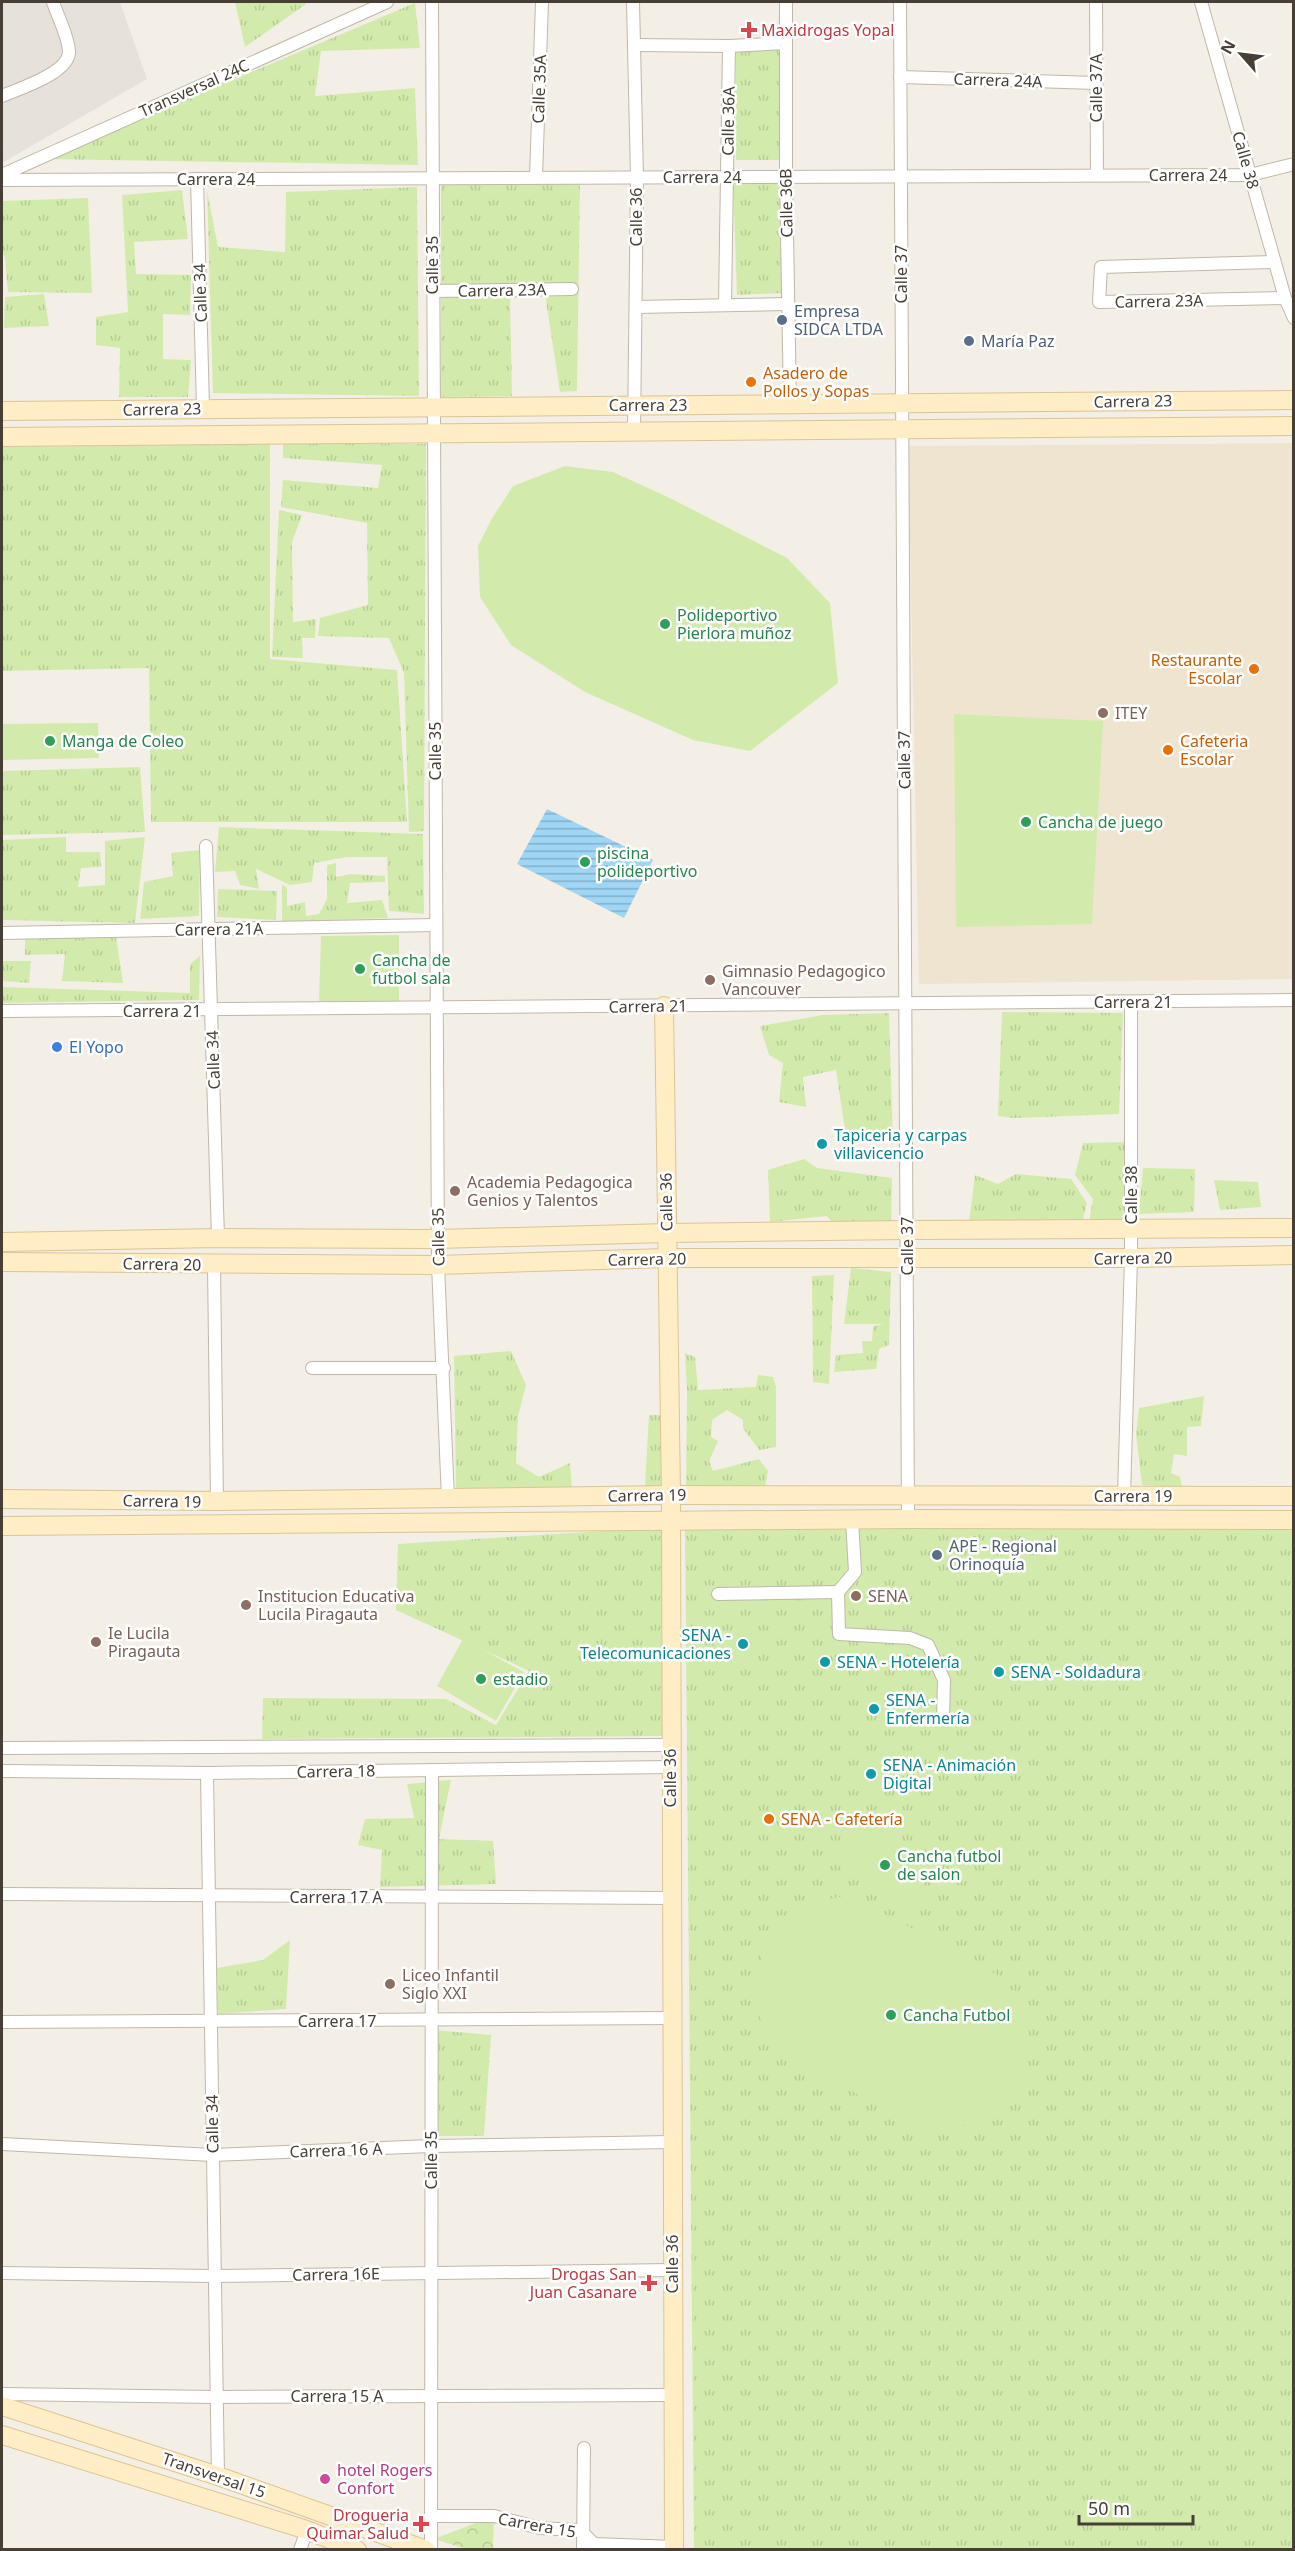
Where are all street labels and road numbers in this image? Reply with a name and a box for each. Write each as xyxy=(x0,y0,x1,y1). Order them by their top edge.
street label: Calle 35A xyxy=(527,53,551,124)
street label: Calle 37A xyxy=(1085,53,1107,123)
street label: Transversal 24C xyxy=(136,54,252,122)
street label: Carrera 24A xyxy=(953,67,1044,93)
street label: Calle 36A xyxy=(716,86,740,156)
street label: Calle 38 xyxy=(1227,129,1265,191)
street label: Carrera 24 xyxy=(1149,164,1227,186)
street label: Carrera 24 xyxy=(663,166,741,188)
street label: Carrera 24 xyxy=(177,168,255,190)
street label: Calle 36B xyxy=(774,168,798,238)
street label: Calle 36 xyxy=(625,188,647,246)
street label: Calle 35 xyxy=(421,236,443,294)
street label: Calle 37 xyxy=(890,245,912,303)
street label: Calle 34 xyxy=(188,263,212,323)
street label: Carrera 23A xyxy=(457,278,547,302)
street label: Carrera 23A xyxy=(1114,289,1204,313)
street label: Carrera 23 xyxy=(1093,389,1173,413)
street label: Carrera 23 xyxy=(609,394,687,416)
street label: Carrera 23 xyxy=(122,397,202,421)
street label: Calle 35 xyxy=(424,722,446,780)
street label: Calle 37 xyxy=(892,730,916,790)
street label: Carrera 21A xyxy=(174,917,264,941)
street label: Carrera 21 xyxy=(1094,991,1172,1013)
street label: Carrera 21 xyxy=(608,994,688,1018)
street label: Carrera 21 xyxy=(123,1000,201,1022)
street label: Calle 34 xyxy=(201,1030,225,1090)
street label: Calle 38 xyxy=(1120,1166,1142,1224)
street label: Calle 36 xyxy=(654,1172,678,1232)
street label: Calle 35 xyxy=(426,1207,450,1267)
street label: Calle 37 xyxy=(896,1217,918,1275)
street label: Carrera 20 xyxy=(1093,1246,1173,1270)
street label: Carrera 20 xyxy=(607,1247,687,1271)
street label: Carrera 20 xyxy=(122,1252,202,1276)
street label: Carrera 19 xyxy=(607,1483,687,1507)
street label: Carrera 19 xyxy=(1094,1485,1172,1507)
street label: Carrera 19 xyxy=(122,1489,202,1513)
street label: Calle 36 xyxy=(659,1749,681,1807)
street label: Carrera 18 xyxy=(296,1759,376,1783)
street label: Carrera 17 A xyxy=(289,1886,383,1908)
street label: Carrera 17 xyxy=(298,2010,376,2032)
street label: Calle 34 xyxy=(200,2094,224,2154)
street label: Calle 35 xyxy=(420,2131,442,2189)
street label: Carrera 16 A xyxy=(289,2137,384,2163)
street label: Calle 36 xyxy=(661,2235,683,2293)
street label: Carrera 16E xyxy=(292,2262,380,2286)
street label: Carrera 15 A xyxy=(290,2385,384,2407)
street label: Transversal 15 xyxy=(159,2447,269,2503)
street label: Carrera 15 xyxy=(496,2507,578,2543)

